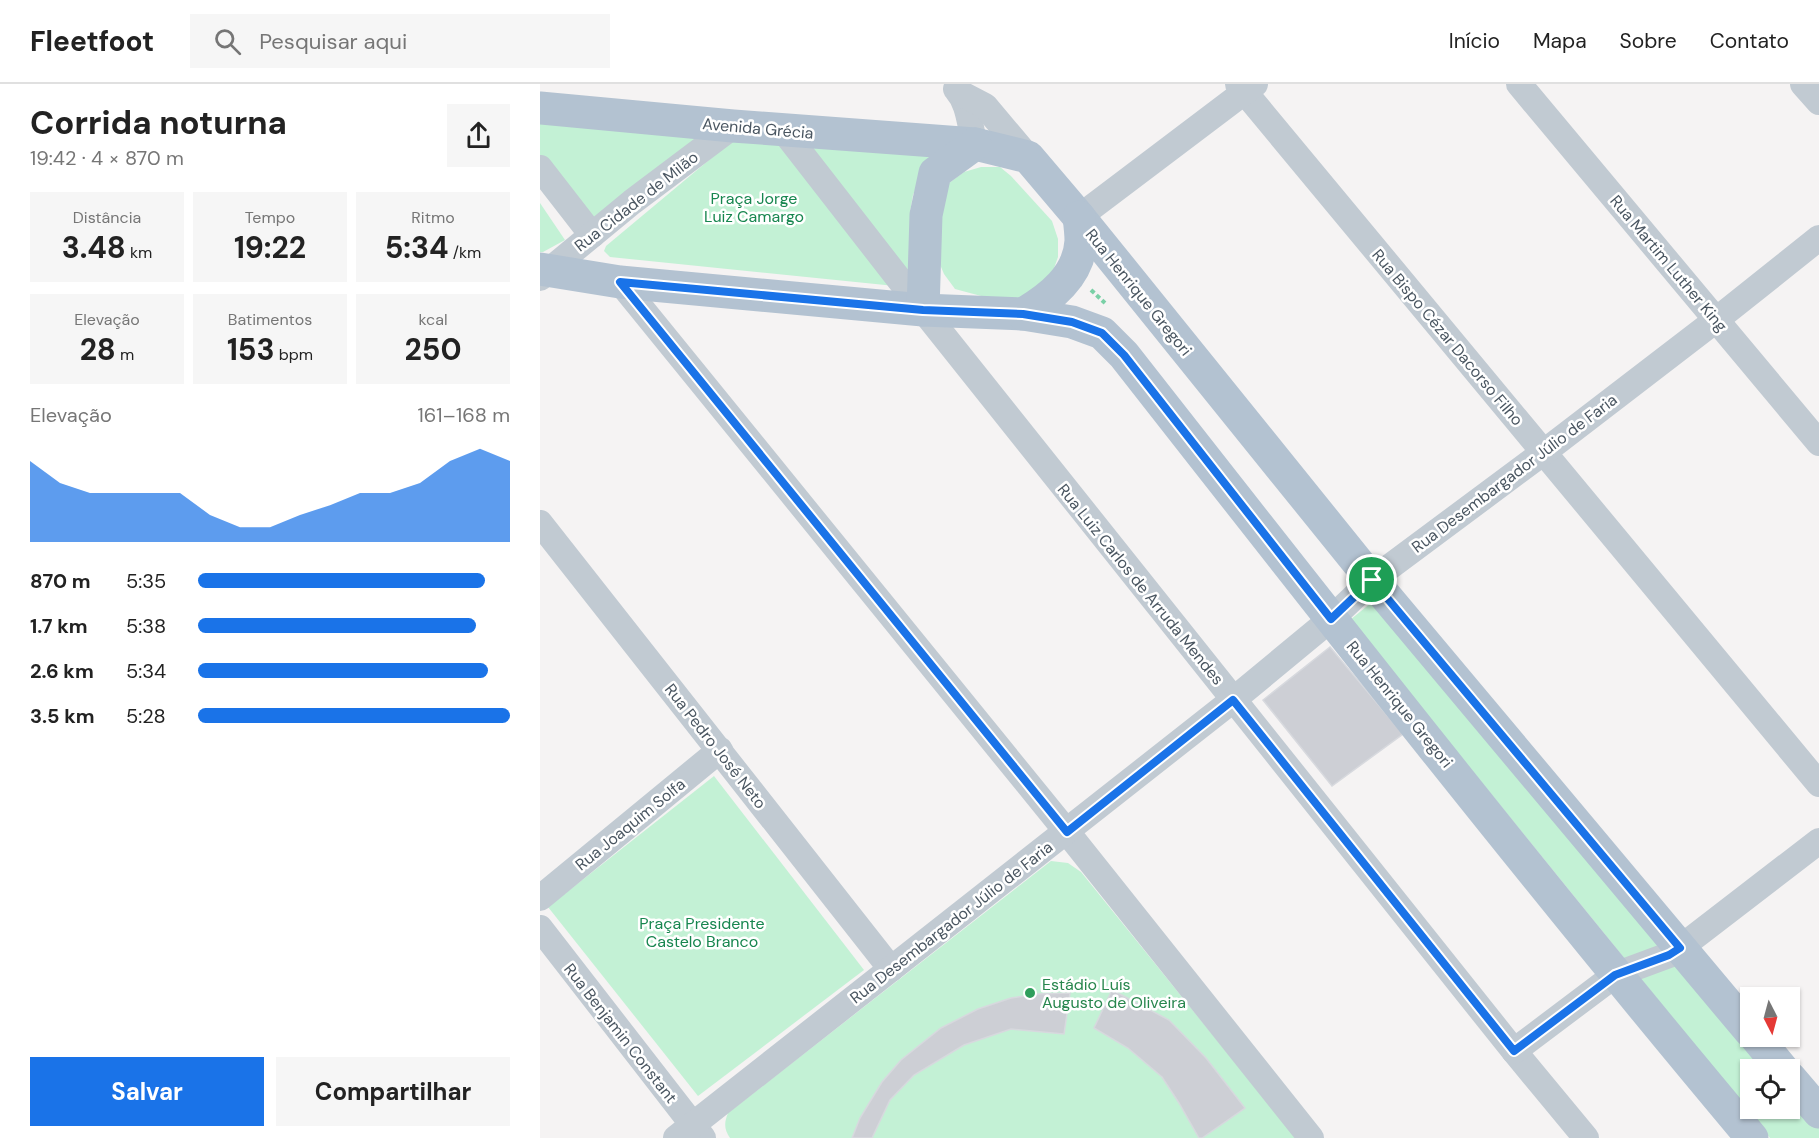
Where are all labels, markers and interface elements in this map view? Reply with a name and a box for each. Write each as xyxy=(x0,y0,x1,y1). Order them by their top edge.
search box xyxy=(190,14,610,68)
text: Fleetfoot xyxy=(30,23,154,60)
icon: search xyxy=(211,25,244,58)
text: Pesquisar aqui xyxy=(259,27,407,56)
text: Início xyxy=(1449,27,1500,55)
text: Mapa xyxy=(1533,27,1587,55)
text: Sobre xyxy=(1620,27,1677,55)
text: Contato xyxy=(1710,27,1789,55)
text: Corrida noturna xyxy=(30,101,287,144)
button: share xyxy=(447,104,510,167)
street label: Avenida Grécia xyxy=(702,113,814,144)
text: 19:42 · 4 × 870 m xyxy=(30,145,184,171)
street label: Rua Cidade de Milão xyxy=(570,146,702,256)
park label: Praça Jorge Luiz Camargo xyxy=(704,188,804,227)
street label: Rua Martim Luther King xyxy=(1605,191,1732,336)
text: Distância xyxy=(73,207,141,228)
text: Tempo xyxy=(245,207,295,228)
text: Ritmo xyxy=(411,207,455,228)
street label: Rua Henrique Gregori xyxy=(1081,224,1196,360)
text: 3.48 xyxy=(62,228,126,267)
text: 19:22 xyxy=(234,228,306,267)
text: 5:34 xyxy=(385,228,449,267)
text: km xyxy=(126,242,152,263)
text: /km xyxy=(449,242,481,263)
street label: Rua Bispo Cézar Dacorso Filho xyxy=(1367,245,1528,430)
text: Elevação xyxy=(74,309,140,330)
text: Batimentos xyxy=(228,309,312,330)
text: kcal xyxy=(419,309,447,330)
text: 28 xyxy=(80,330,116,369)
text: 153 xyxy=(227,330,275,369)
text: 250 xyxy=(404,330,462,369)
text: m xyxy=(116,344,134,365)
text: bpm xyxy=(275,344,313,365)
street label: Rua Desembargador Júlio de Faria xyxy=(1407,389,1621,558)
text: Elevação xyxy=(30,402,112,428)
text: 161–168 m xyxy=(417,402,510,428)
street label: Rua Luiz Carlos de Arruda Mendes xyxy=(1053,479,1228,689)
pin xyxy=(1346,554,1397,605)
icon: arrive xyxy=(1355,563,1388,596)
text: 870 m xyxy=(30,568,91,594)
text: 5:35 xyxy=(126,568,166,594)
text: 1.7 km xyxy=(30,613,88,639)
text: 5:38 xyxy=(126,613,166,639)
street label: Rua Henrique Gregori xyxy=(1342,636,1457,772)
text: 2.6 km xyxy=(30,658,94,684)
text: 5:34 xyxy=(126,658,166,684)
street label: Rua Pedro José Neto xyxy=(660,679,771,813)
text: 3.5 km xyxy=(30,703,95,729)
text: 5:28 xyxy=(126,703,166,729)
street label: Rua Joaquim Solfa xyxy=(571,774,690,875)
street label: Rua Desembargador Júlio de Faria xyxy=(846,837,1057,1008)
park label: Praça Presidente Castelo Branco xyxy=(639,913,765,952)
street label: Rua Benjamin Constant xyxy=(559,959,682,1108)
place label: Estádio Luís Augusto de Oliveira xyxy=(1042,974,1186,1013)
marker: Estádio Luís Augusto de Oliveira xyxy=(1023,986,1037,1000)
north arrow xyxy=(1740,987,1800,1047)
map controls xyxy=(1740,987,1800,1119)
button: Salvar xyxy=(30,1057,264,1126)
button: Compartilhar xyxy=(276,1057,510,1126)
button: locate xyxy=(1740,1059,1800,1119)

